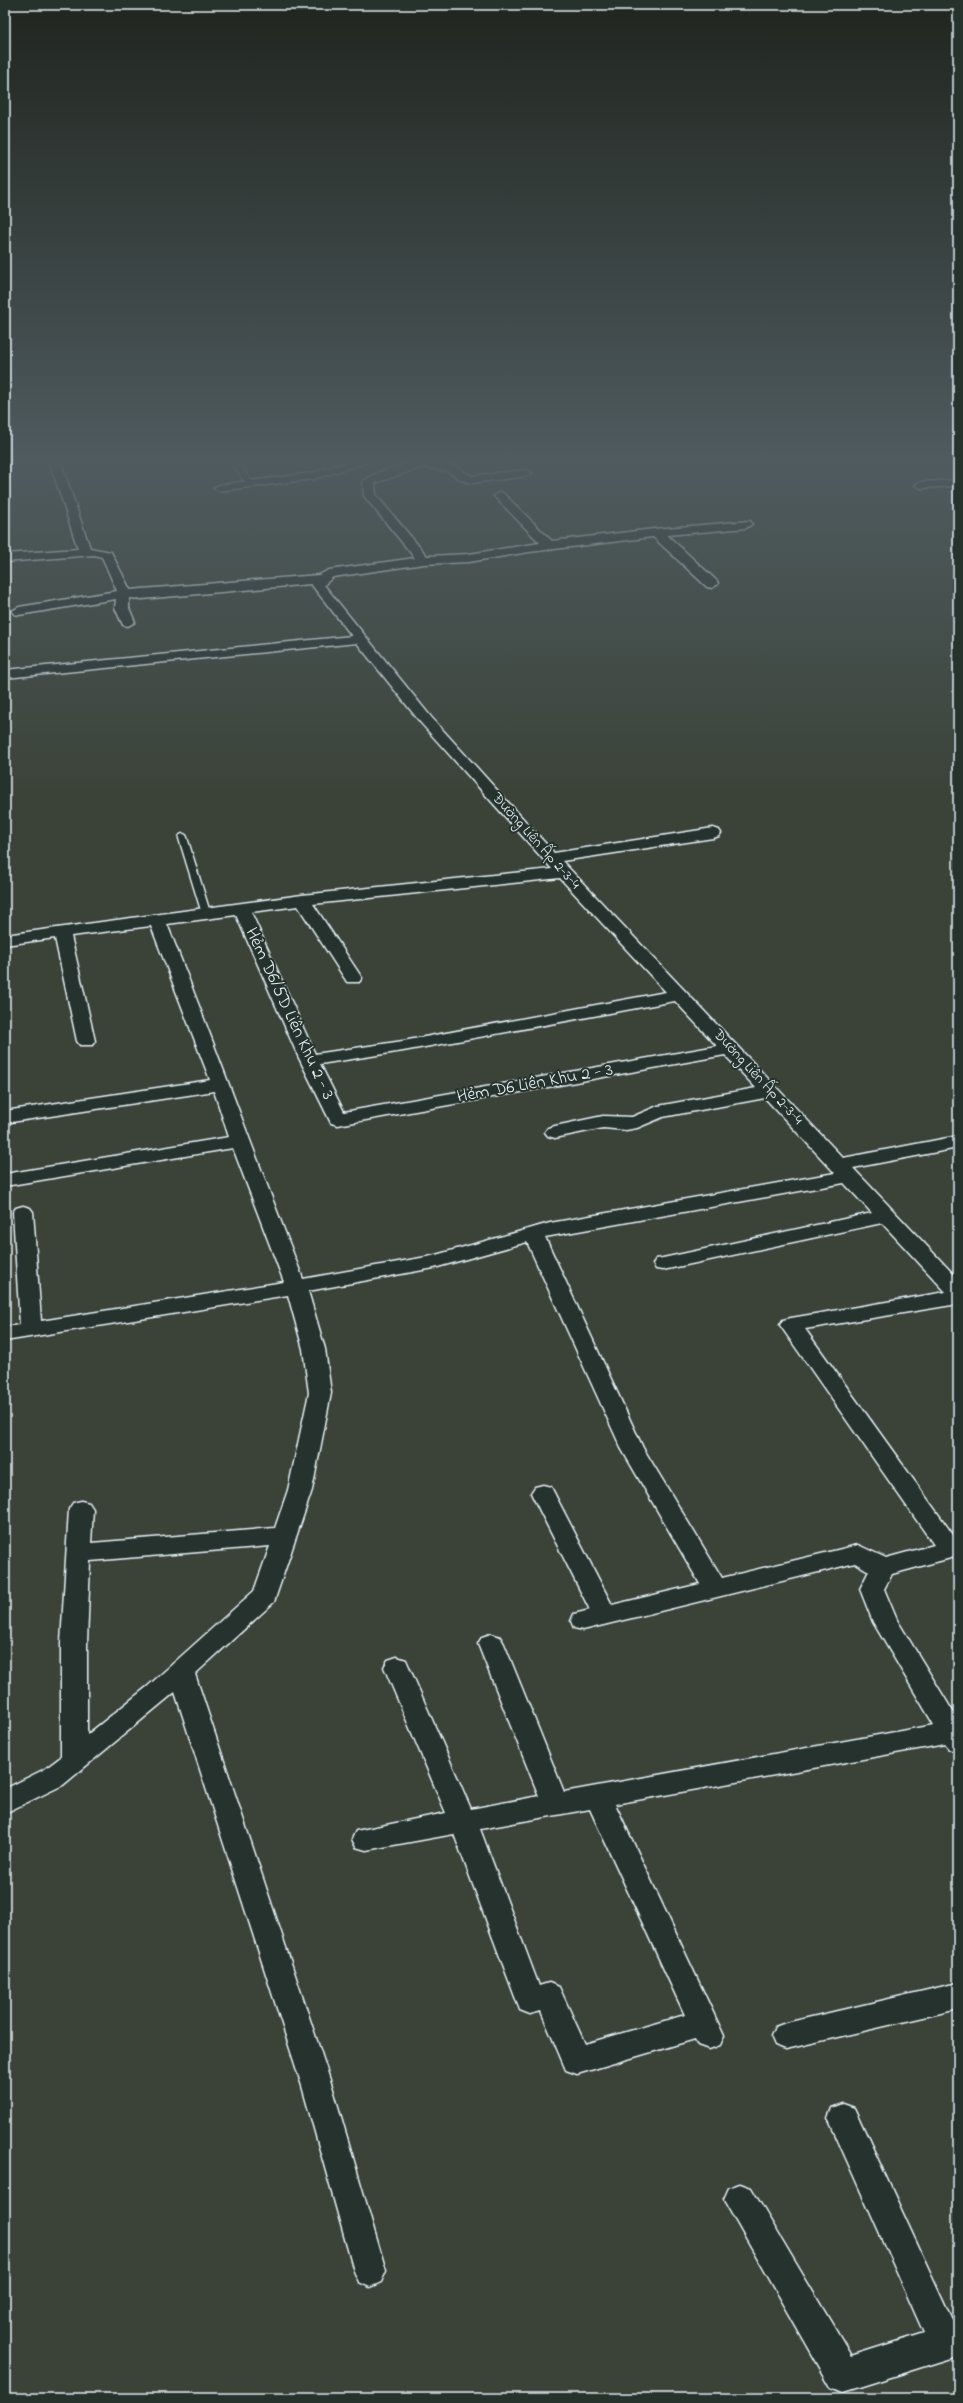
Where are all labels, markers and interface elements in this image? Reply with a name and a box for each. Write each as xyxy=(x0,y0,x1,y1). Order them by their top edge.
street label: Đường Liên Ấp 2-3-4 xyxy=(485,786,586,895)
street label: Hẻm D6/5D Liên Khu 2 - 3 xyxy=(238,924,340,1104)
street label: Đường Liên Ấp 2-3-4 xyxy=(706,1023,809,1130)
street label: Hẻm D6 Liên Khu 2 - 3 xyxy=(455,1057,615,1111)

